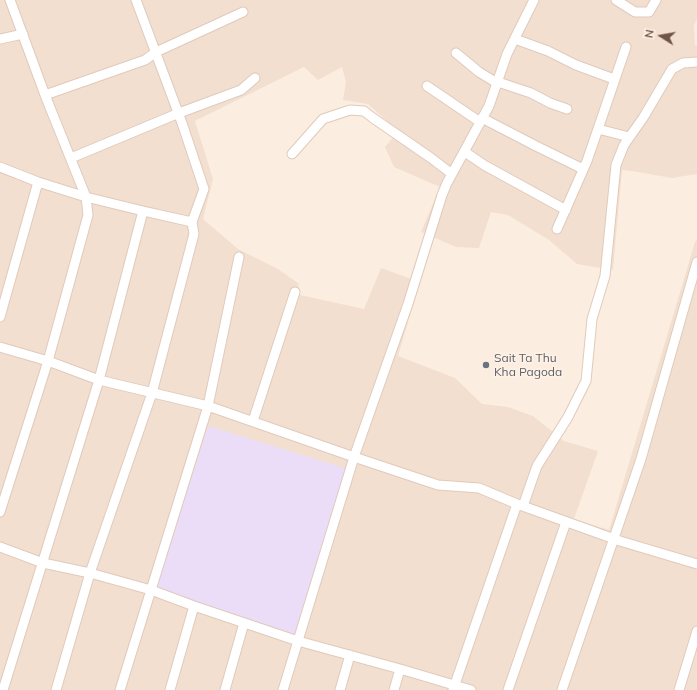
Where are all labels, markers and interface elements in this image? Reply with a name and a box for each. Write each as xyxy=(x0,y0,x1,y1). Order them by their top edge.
north arrow xyxy=(641,16,681,56)
text: N xyxy=(642,28,657,39)
place label: Sait Ta Thu Kha Pagoda xyxy=(494,351,562,379)
marker: Sait Ta Thu Kha Pagoda xyxy=(481,360,491,370)

